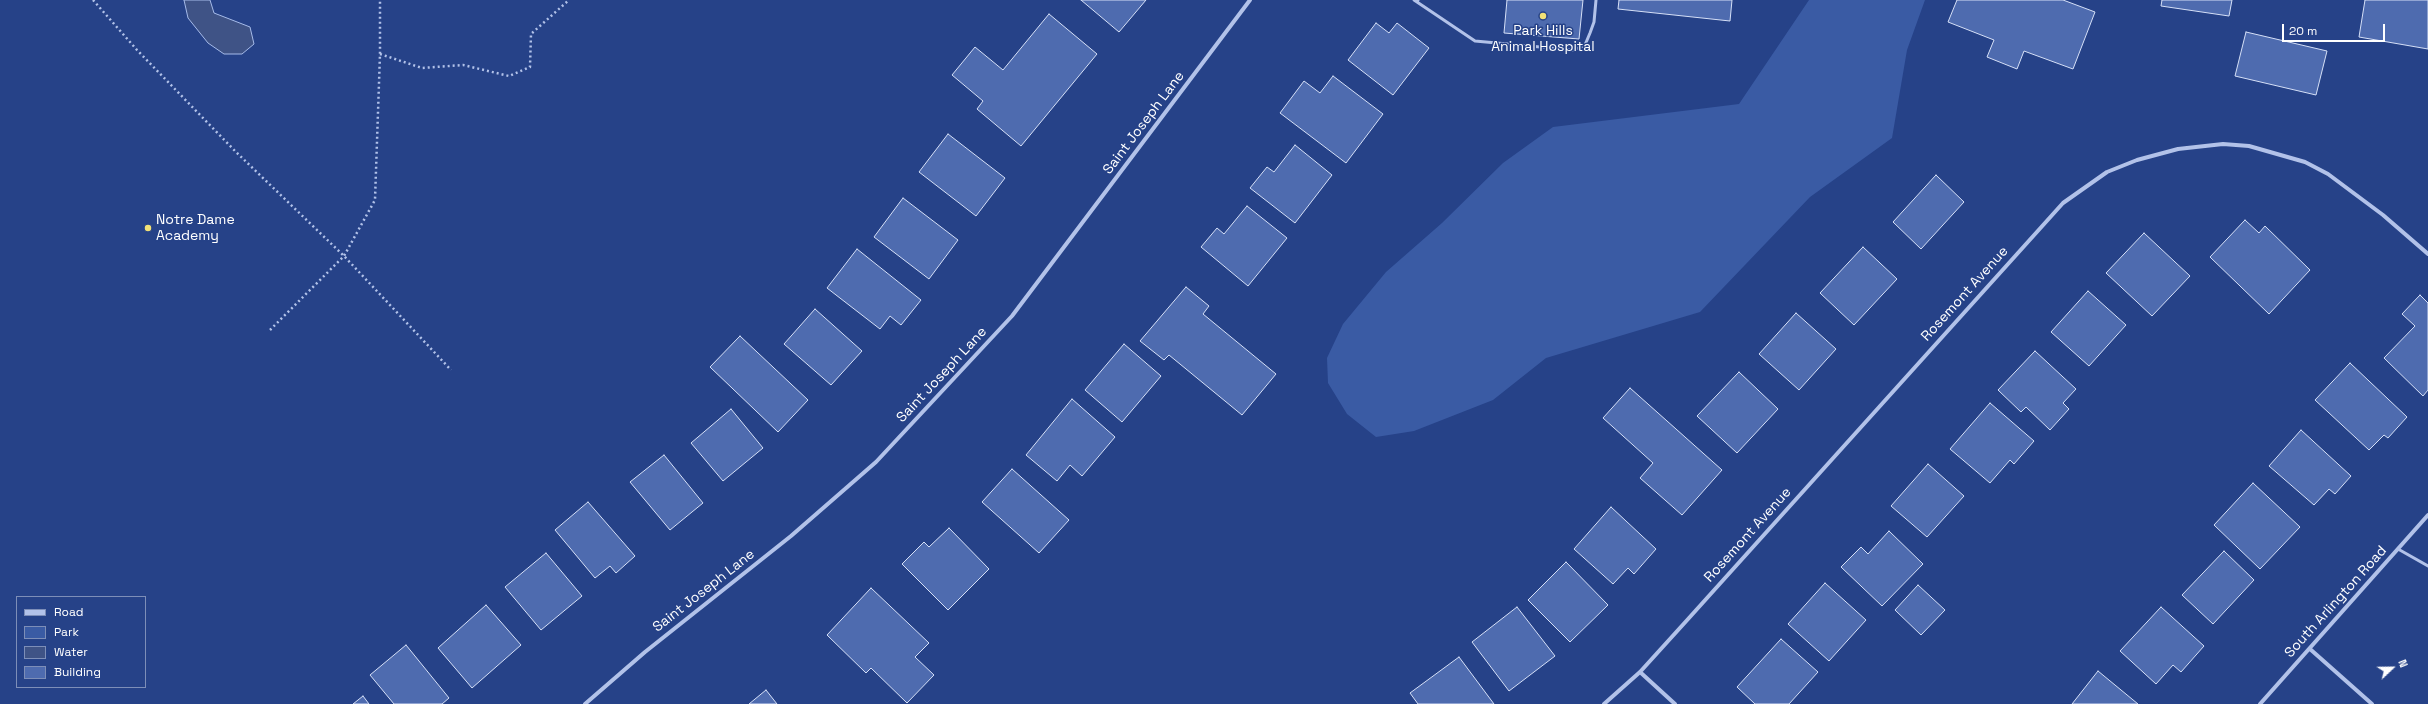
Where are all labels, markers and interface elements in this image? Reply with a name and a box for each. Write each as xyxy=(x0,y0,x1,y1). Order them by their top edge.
marker: Park Hills Animal Hospital xyxy=(1538,11,1548,21)
scale bar xyxy=(2284,16,2387,42)
place label: Park Hills Animal Hospital xyxy=(1491,23,1595,56)
text: 20 m xyxy=(2289,23,2317,39)
street label: Saint Joseph Lane xyxy=(1100,68,1188,178)
place label: Notre Dame Academy xyxy=(156,212,235,244)
marker: Notre Dame Academy xyxy=(143,223,153,233)
street label: Rosemont Avenue xyxy=(1918,243,2012,345)
street label: Saint Joseph Lane xyxy=(893,324,991,426)
street label: Rosemont Avenue xyxy=(1701,484,1795,586)
street label: South Arlington Road xyxy=(2281,543,2391,661)
street label: Saint Joseph Lane xyxy=(650,546,758,636)
legend xyxy=(16,596,146,688)
text: Road xyxy=(54,604,83,620)
text: Park xyxy=(54,624,79,640)
text: Water xyxy=(54,644,88,660)
north arrow xyxy=(2372,648,2412,688)
text: N xyxy=(2395,657,2411,670)
text: Building xyxy=(54,664,101,680)

